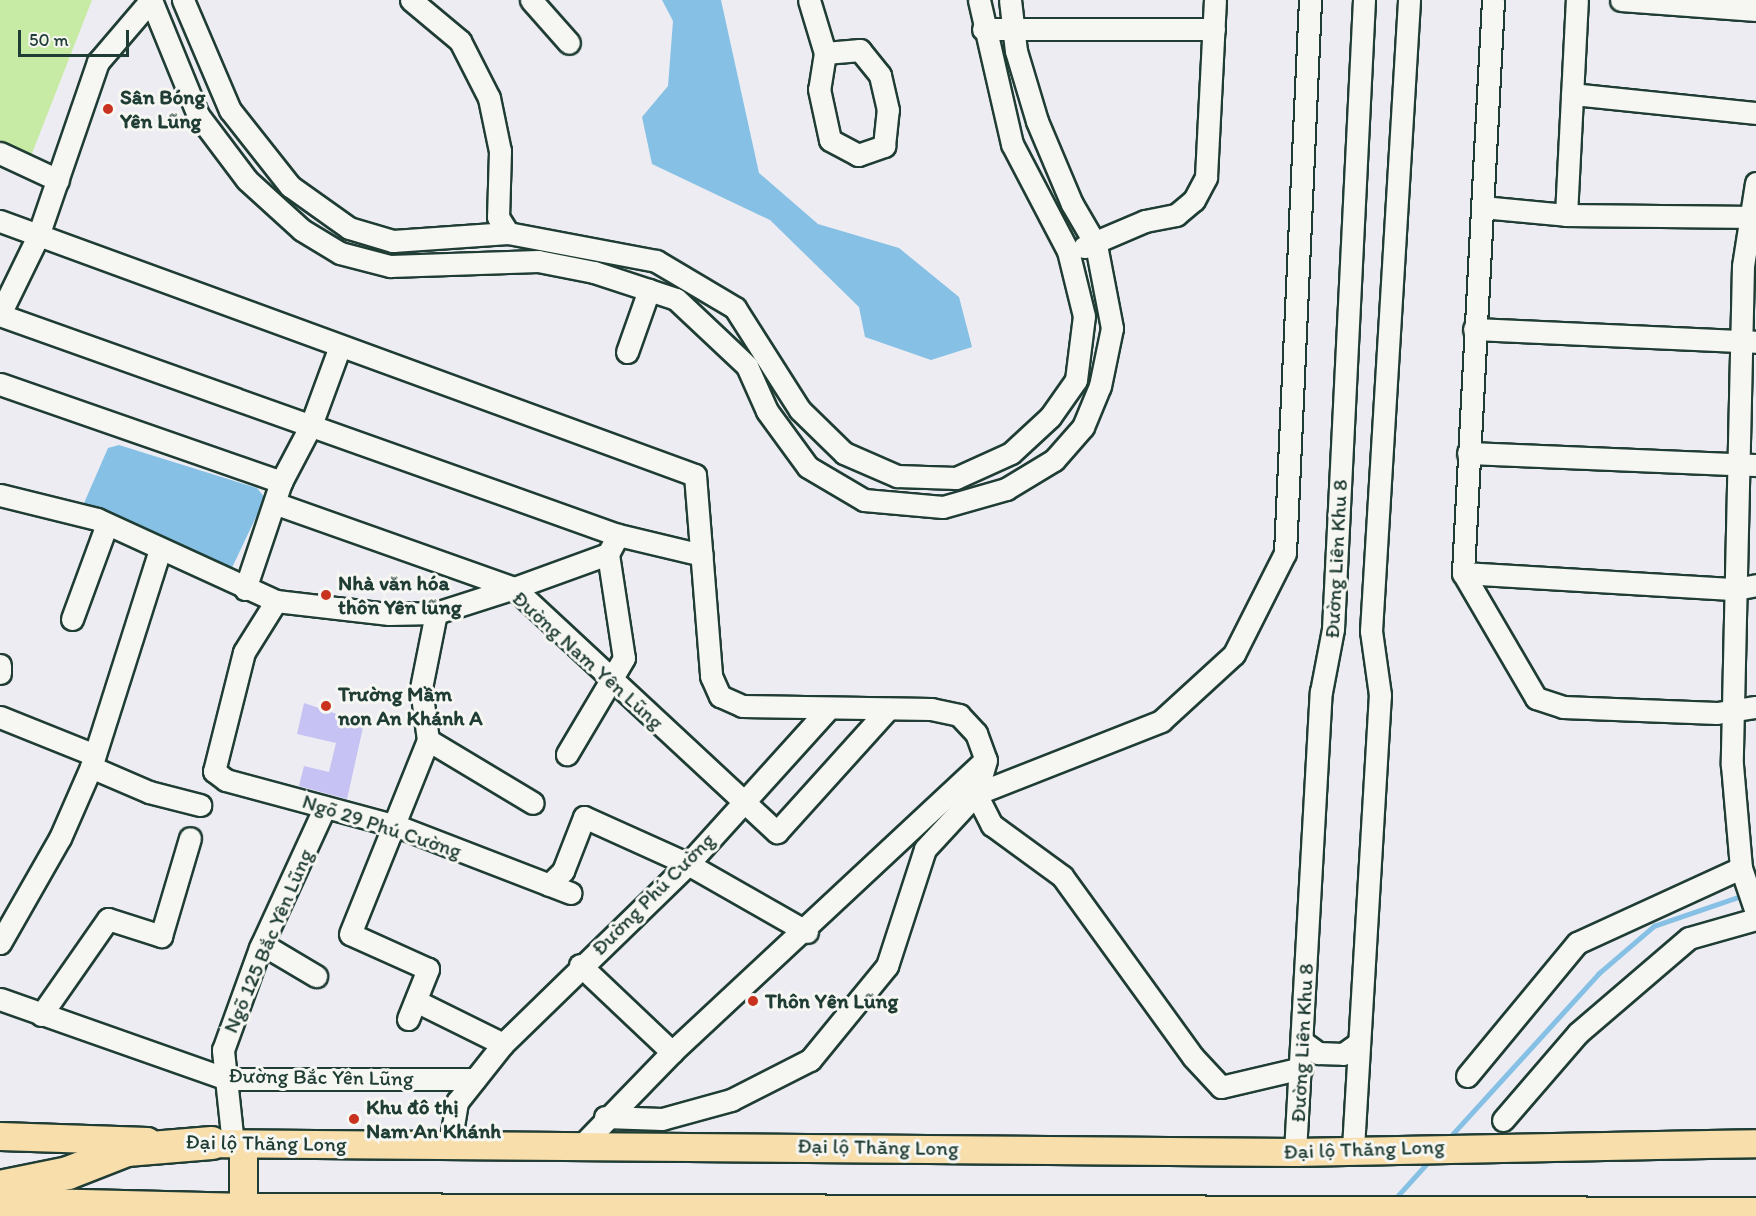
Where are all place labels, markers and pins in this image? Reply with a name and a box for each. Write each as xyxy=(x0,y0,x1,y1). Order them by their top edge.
place label: Sân Bóng Yên Lũng xyxy=(120,84,206,134)
marker: Sân Bóng Yên Lũng xyxy=(101,102,115,116)
place label: Nhà văn hóa thôn Yên lũng xyxy=(338,570,461,620)
marker: Nhà văn hóa thôn Yên lũng xyxy=(319,588,333,602)
place label: Trường Mầm non An Khánh A xyxy=(338,681,483,731)
marker: Trường Mầm non An Khánh A xyxy=(319,699,333,713)
place label: Thôn Yên Lũng xyxy=(765,988,896,1014)
marker: Thôn Yên Lũng xyxy=(746,994,760,1008)
place label: Khu đô thị Nam An Khánh xyxy=(366,1094,502,1144)
marker: Khu đô thị Nam An Khánh xyxy=(347,1112,361,1126)

